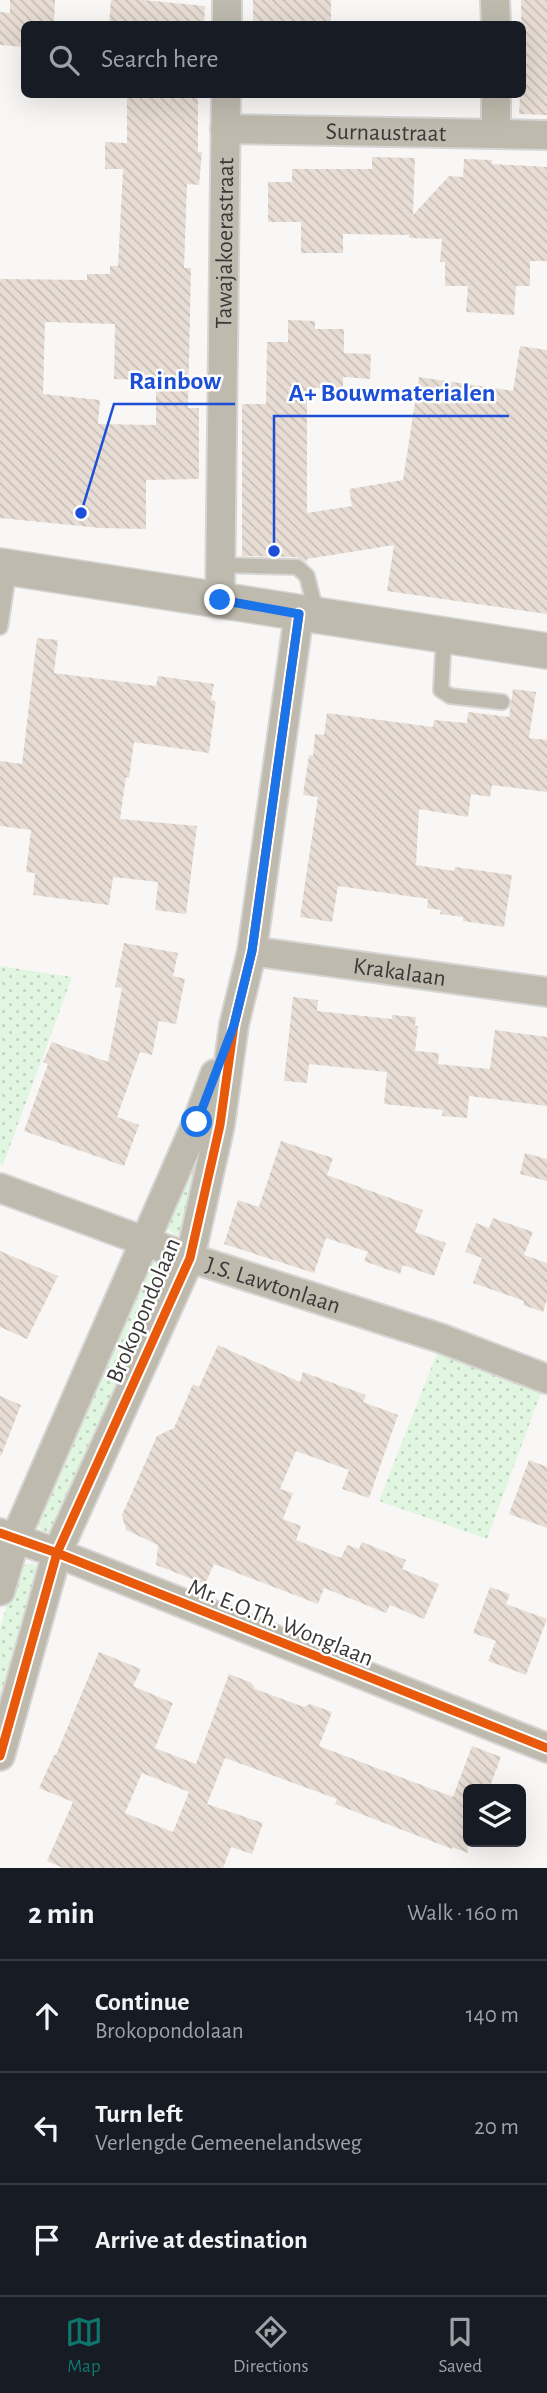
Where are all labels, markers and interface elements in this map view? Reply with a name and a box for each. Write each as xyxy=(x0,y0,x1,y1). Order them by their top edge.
search box xyxy=(21,21,526,98)
icon: search xyxy=(45,41,83,79)
text: Search here xyxy=(101,46,219,72)
street label: Surnaustraat xyxy=(325,120,447,146)
street label: Tawajakoerastraat xyxy=(212,157,238,329)
callout: Rainbow xyxy=(114,357,235,404)
text: Rainbow xyxy=(129,368,222,394)
callout: A+ Bouwmaterialen xyxy=(274,369,509,416)
text: A+ Bouwmaterialen xyxy=(289,380,495,406)
route end xyxy=(204,584,235,615)
street label: Krakalaan xyxy=(352,954,447,991)
route start xyxy=(181,1106,212,1137)
street label: Brokopondolaan xyxy=(103,1234,185,1386)
street label: J.S. Lawtonlaan xyxy=(203,1253,343,1318)
street label: Mr. E.O.Th. Wonglaan xyxy=(185,1575,377,1671)
map controls xyxy=(463,1784,526,1847)
button: layers xyxy=(463,1784,526,1847)
text: 2 min xyxy=(28,1899,95,1929)
text: Walk · 160 m xyxy=(407,1902,519,1925)
text: Continue xyxy=(95,1989,190,2015)
icon: ahead xyxy=(28,1997,66,2035)
text: 140 m xyxy=(466,2004,519,2027)
text: Brokopondolaan xyxy=(95,2020,244,2043)
text: Turn left xyxy=(95,2101,183,2127)
icon: left xyxy=(28,2109,66,2147)
text: 20 m xyxy=(474,2116,519,2139)
text: Verlengde Gemeenelandsweg xyxy=(95,2132,362,2155)
icon: arrive xyxy=(28,2221,66,2259)
text: Arrive at destination xyxy=(95,2227,308,2253)
tab: Map xyxy=(65,2313,103,2378)
tab: Directions xyxy=(233,2313,309,2378)
tab: Saved xyxy=(439,2313,482,2378)

